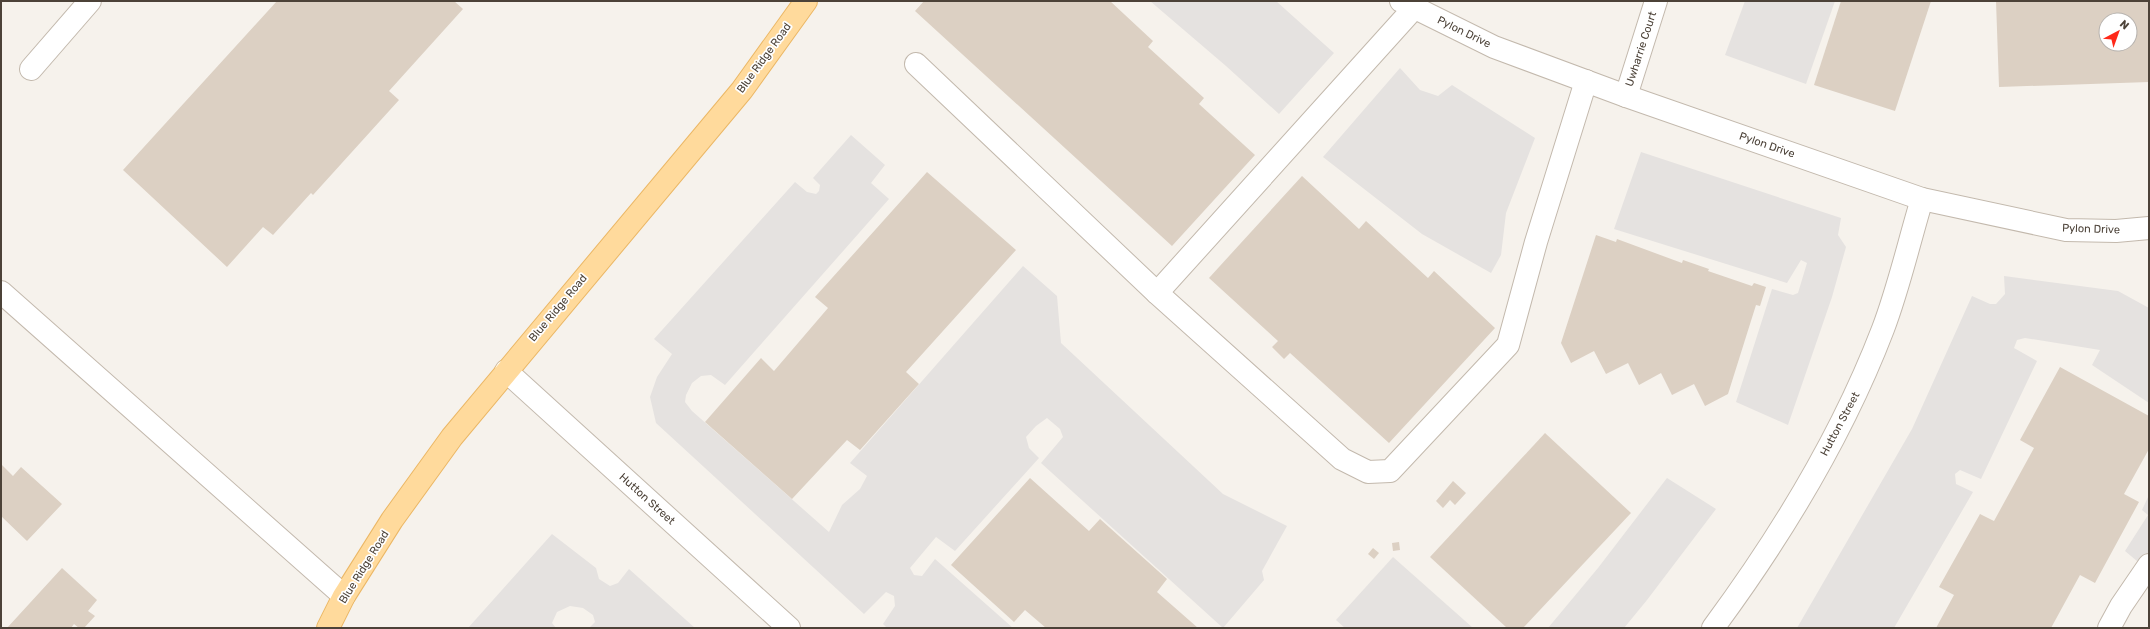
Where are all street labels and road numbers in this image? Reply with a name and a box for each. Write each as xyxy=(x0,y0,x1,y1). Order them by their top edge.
street label: Uwharrie Court xyxy=(1623,9,1659,88)
street label: Pylon Drive xyxy=(1435,13,1493,51)
street label: Blue Ridge Road xyxy=(734,20,794,96)
street label: Pylon Drive xyxy=(1737,129,1797,161)
street label: Pylon Drive xyxy=(2062,221,2120,237)
street label: Blue Ridge Road xyxy=(526,272,590,344)
street label: Hutton Street xyxy=(1818,389,1863,458)
street label: Hutton Street xyxy=(616,471,678,528)
street label: Blue Ridge Road xyxy=(336,528,392,606)

